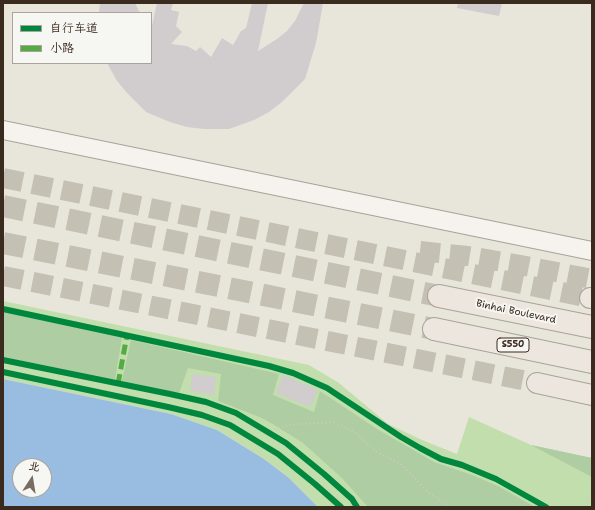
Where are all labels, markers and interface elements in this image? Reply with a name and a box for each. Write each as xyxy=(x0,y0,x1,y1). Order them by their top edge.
legend xyxy=(12,12,152,64)
text: 自行车道 xyxy=(50,20,98,36)
text: 小路 xyxy=(50,40,74,56)
street label: Binhai Boulevard xyxy=(475,298,557,326)
road number: S550 xyxy=(497,338,529,352)
north arrow xyxy=(12,458,52,498)
text: 北 xyxy=(27,458,41,475)

